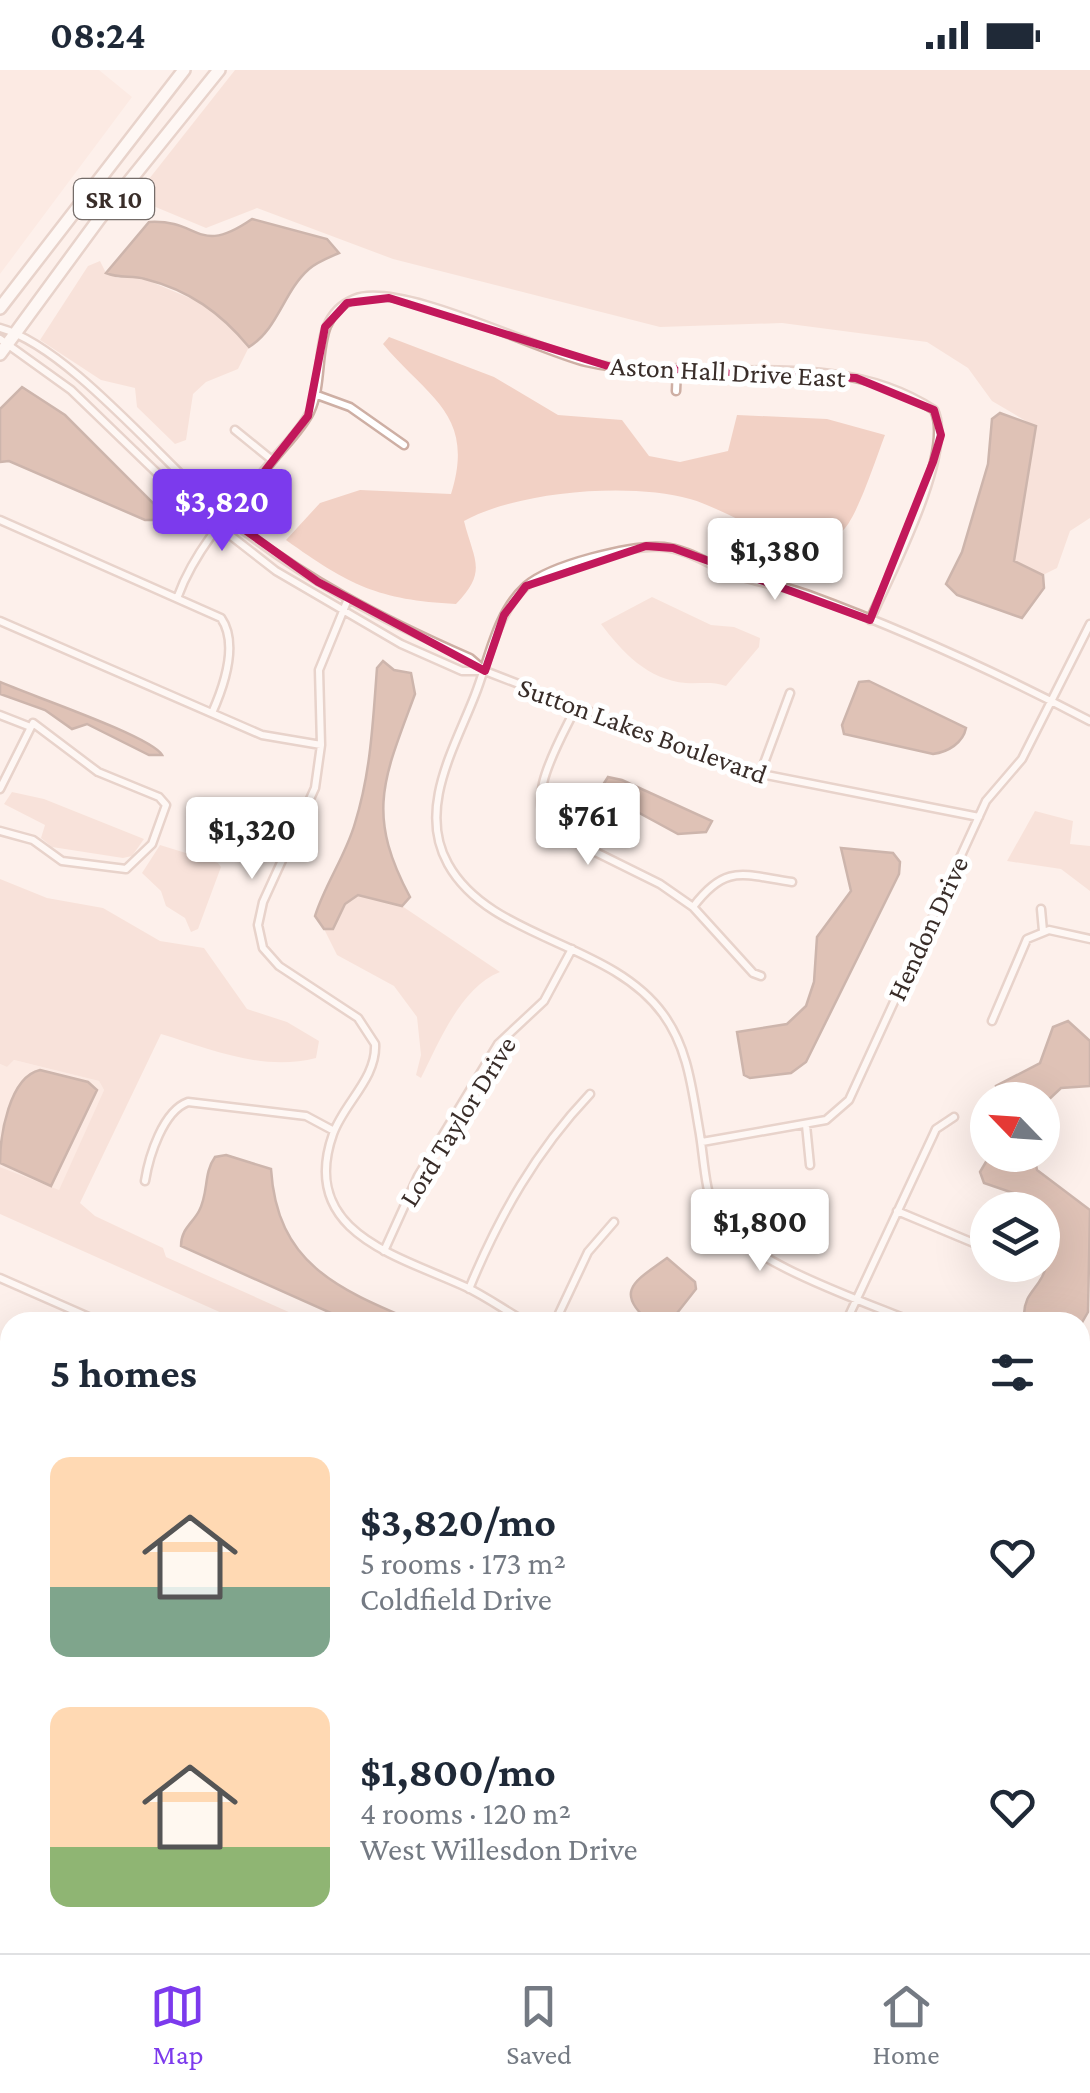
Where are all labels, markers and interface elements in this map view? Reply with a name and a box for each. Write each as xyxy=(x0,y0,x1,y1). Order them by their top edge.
text: 08:24 xyxy=(50,14,146,56)
road number: SR 10 xyxy=(74,179,154,219)
street label: Aston Hall Drive East xyxy=(609,350,847,393)
pin: $3,820 xyxy=(141,469,303,554)
text: $3,820 xyxy=(175,483,269,519)
pin: $1,380 xyxy=(694,518,856,603)
text: $1,380 xyxy=(730,532,820,568)
street label: Sutton Lakes Boulevard xyxy=(514,671,772,790)
pin: $761 xyxy=(529,783,647,868)
pin: $1,320 xyxy=(171,797,333,882)
text: $761 xyxy=(558,797,618,833)
text: $1,320 xyxy=(208,811,296,847)
street label: Hendon Drive xyxy=(881,851,974,1005)
street label: Lord Taylor Drive xyxy=(393,1031,522,1212)
north arrow xyxy=(970,1082,1060,1172)
map controls xyxy=(970,1082,1060,1282)
pin: $1,800 xyxy=(679,1189,841,1274)
button: layers xyxy=(970,1192,1060,1282)
text: $1,800 xyxy=(713,1203,807,1239)
icon: filters xyxy=(985,1345,1040,1400)
text: 5 homes xyxy=(50,1349,197,1396)
icon: home xyxy=(130,1497,250,1617)
text: $3,820/mo xyxy=(360,1498,556,1545)
icon: heart xyxy=(985,1530,1040,1585)
text: 5 rooms · 173 m² xyxy=(360,1545,566,1581)
text: Coldfield Drive xyxy=(360,1581,552,1617)
icon: home xyxy=(130,1747,250,1867)
text: $1,800/mo xyxy=(360,1748,556,1795)
icon: heart xyxy=(985,1780,1040,1835)
text: 4 rooms · 120 m² xyxy=(360,1795,571,1831)
text: West Willesdon Drive xyxy=(360,1831,637,1867)
tab: Map xyxy=(150,1979,205,2070)
tab: Saved xyxy=(506,1979,572,2070)
tab: Home xyxy=(873,1979,940,2070)

